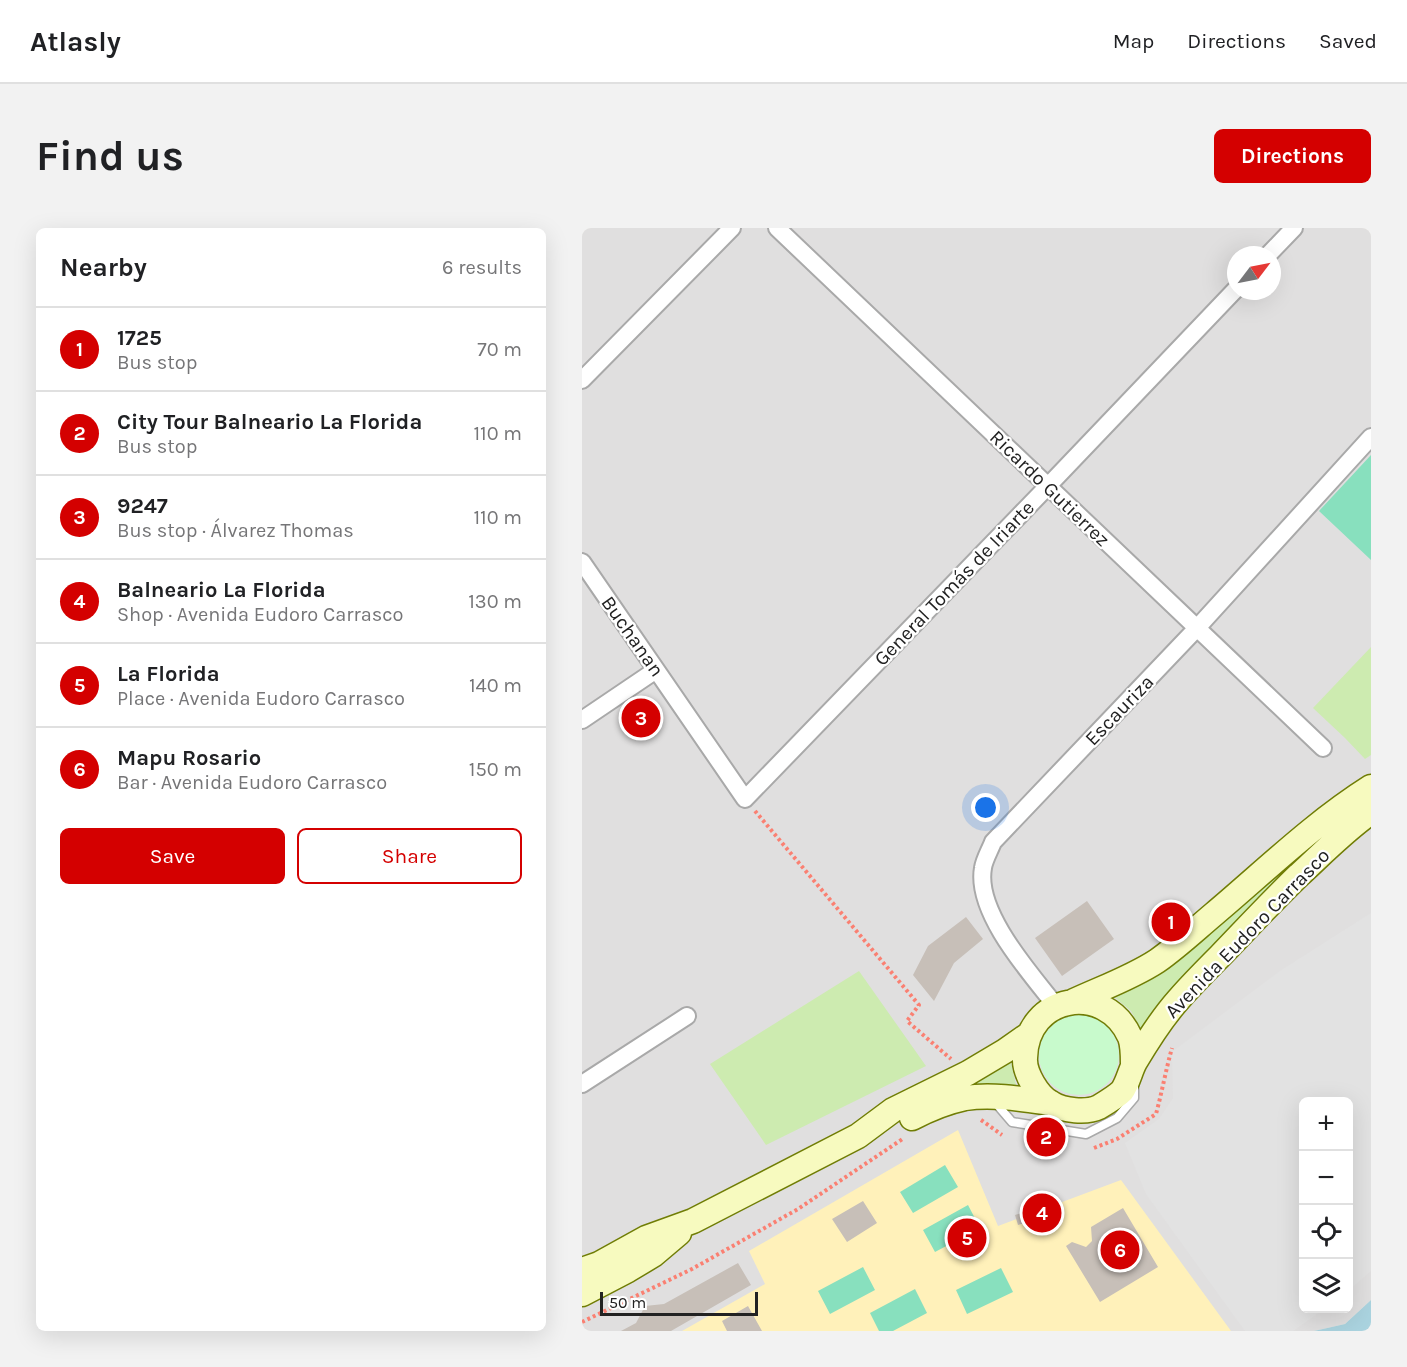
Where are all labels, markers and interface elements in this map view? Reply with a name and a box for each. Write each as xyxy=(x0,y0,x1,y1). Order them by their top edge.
text: Atlasly xyxy=(30,25,121,58)
text: Map xyxy=(1113,29,1154,53)
text: Directions xyxy=(1187,29,1286,53)
text: Saved xyxy=(1319,29,1377,53)
button: Directions xyxy=(1214,129,1371,183)
text: Find us xyxy=(36,131,184,181)
north arrow xyxy=(1227,246,1281,300)
text: Nearby xyxy=(60,252,147,283)
text: 6 results xyxy=(442,256,522,279)
text: 1725 xyxy=(117,325,162,351)
text: 1 xyxy=(76,338,83,361)
text: 70 m xyxy=(477,338,522,361)
text: Bus stop xyxy=(117,351,197,374)
text: City Tour Balneario La Florida xyxy=(117,409,422,435)
text: 2 xyxy=(73,422,86,445)
text: 110 m xyxy=(473,422,522,445)
street label: Ricardo Gutierrez xyxy=(985,425,1114,551)
text: Bus stop xyxy=(117,435,197,458)
text: 9247 xyxy=(117,493,168,519)
street label: General Tomás de Iriarte xyxy=(870,496,1039,671)
text: 3 xyxy=(73,506,86,529)
text: 110 m xyxy=(473,506,522,529)
text: Bus stop · Álvarez Thomas xyxy=(117,519,354,542)
text: Balneario La Florida xyxy=(117,577,326,603)
text: 4 xyxy=(74,590,85,613)
text: 130 m xyxy=(468,590,522,613)
street label: Buchanan xyxy=(596,592,669,681)
text: Shop · Avenida Eudoro Carrasco xyxy=(117,603,403,626)
text: La Florida xyxy=(117,661,220,687)
street label: Escauriza xyxy=(1080,670,1159,750)
text: 5 xyxy=(74,674,85,697)
text: 140 m xyxy=(469,674,522,697)
text: Place · Avenida Eudoro Carrasco xyxy=(117,687,405,710)
pin: 3 xyxy=(622,696,660,740)
text: Mapu Rosario xyxy=(117,745,261,771)
text: 6 xyxy=(73,758,86,781)
text: 150 m xyxy=(469,758,522,781)
text: Bar · Avenida Eudoro Carrasco xyxy=(117,771,387,794)
your location xyxy=(971,793,1000,822)
button: Save xyxy=(60,828,285,884)
button: Share xyxy=(297,828,522,884)
street label: Avenida Eudoro Carrasco xyxy=(1160,844,1334,1023)
pin: 1 xyxy=(1152,900,1190,944)
map controls xyxy=(1299,1097,1353,1313)
button: + xyxy=(1299,1097,1353,1151)
pin: 2 xyxy=(1026,1114,1066,1160)
button: − xyxy=(1299,1151,1353,1205)
pin: 4 xyxy=(1022,1190,1062,1236)
button: locate xyxy=(1299,1205,1353,1259)
pin: 5 xyxy=(948,1216,986,1260)
pin: 6 xyxy=(1100,1228,1140,1272)
button: layers xyxy=(1299,1259,1353,1313)
scale bar xyxy=(600,1289,758,1316)
text: 50 m xyxy=(609,1293,646,1312)

